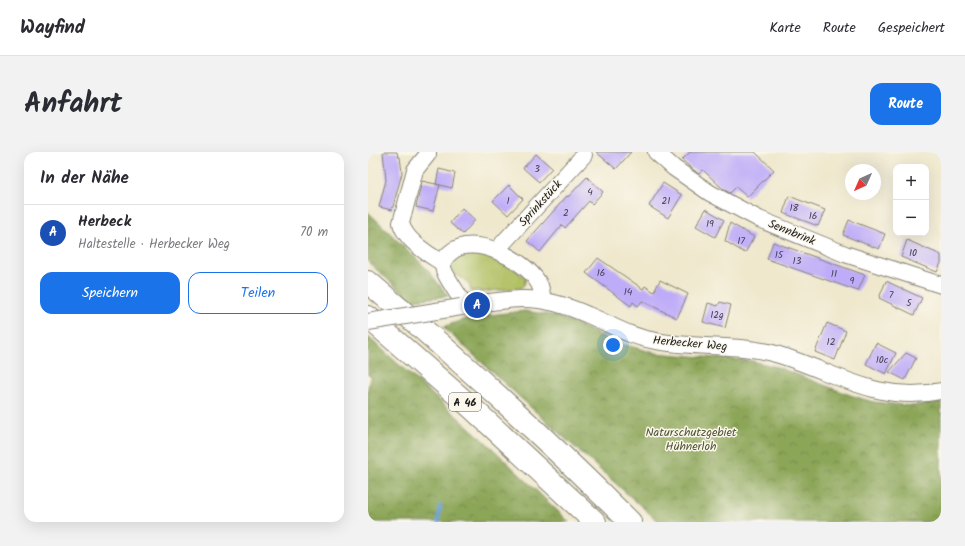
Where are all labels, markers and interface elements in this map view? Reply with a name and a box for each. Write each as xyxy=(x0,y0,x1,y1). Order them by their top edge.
text: Wayfind xyxy=(20,13,85,43)
text: Karte xyxy=(770,17,801,39)
text: Route xyxy=(823,17,856,39)
text: Gespeichert xyxy=(878,17,945,39)
text: Anfahrt xyxy=(24,82,122,127)
button: Route xyxy=(870,83,941,125)
house number: 3 xyxy=(534,161,540,177)
north arrow xyxy=(845,164,881,200)
map controls xyxy=(893,164,929,236)
button: + xyxy=(893,164,929,200)
text: In der Nähe xyxy=(40,165,129,192)
street label: Sprinkstück xyxy=(514,175,567,231)
house number: 4 xyxy=(587,184,593,200)
house number: 1 xyxy=(506,193,510,209)
house number: 21 xyxy=(662,193,670,209)
house number: 18 xyxy=(789,200,800,216)
button: − xyxy=(893,200,929,236)
house number: 2 xyxy=(563,205,569,221)
house number: 16 xyxy=(809,208,817,224)
text: Herbeck xyxy=(78,210,131,234)
street label: Sennbrink xyxy=(765,214,819,251)
house number: 19 xyxy=(706,216,714,232)
text: A xyxy=(49,222,57,243)
text: 70 m xyxy=(300,222,328,243)
house number: 17 xyxy=(737,233,745,249)
text: Haltestelle · Herbecker Weg xyxy=(78,234,230,255)
house number: 10 xyxy=(909,245,917,261)
house number: 15 xyxy=(775,247,784,263)
house number: 13 xyxy=(793,253,802,269)
house number: 16 xyxy=(597,265,605,281)
house number: 11 xyxy=(831,266,837,282)
button: Speichern xyxy=(40,272,180,314)
button: Teilen xyxy=(188,272,328,314)
house number: 9 xyxy=(850,273,855,289)
house number: 14 xyxy=(624,284,633,300)
house number: 7 xyxy=(889,287,894,303)
pin: A xyxy=(464,290,490,320)
house number: 5 xyxy=(906,295,912,311)
house number: 12g xyxy=(710,307,724,323)
street label: Herbecker Weg xyxy=(652,331,728,356)
house number: 12 xyxy=(827,334,836,350)
your location xyxy=(603,335,623,355)
house number: 10c xyxy=(876,352,889,368)
road number: A 46 xyxy=(449,393,481,411)
park label: Naturschutzgebiet Hühnerloh xyxy=(645,423,737,456)

